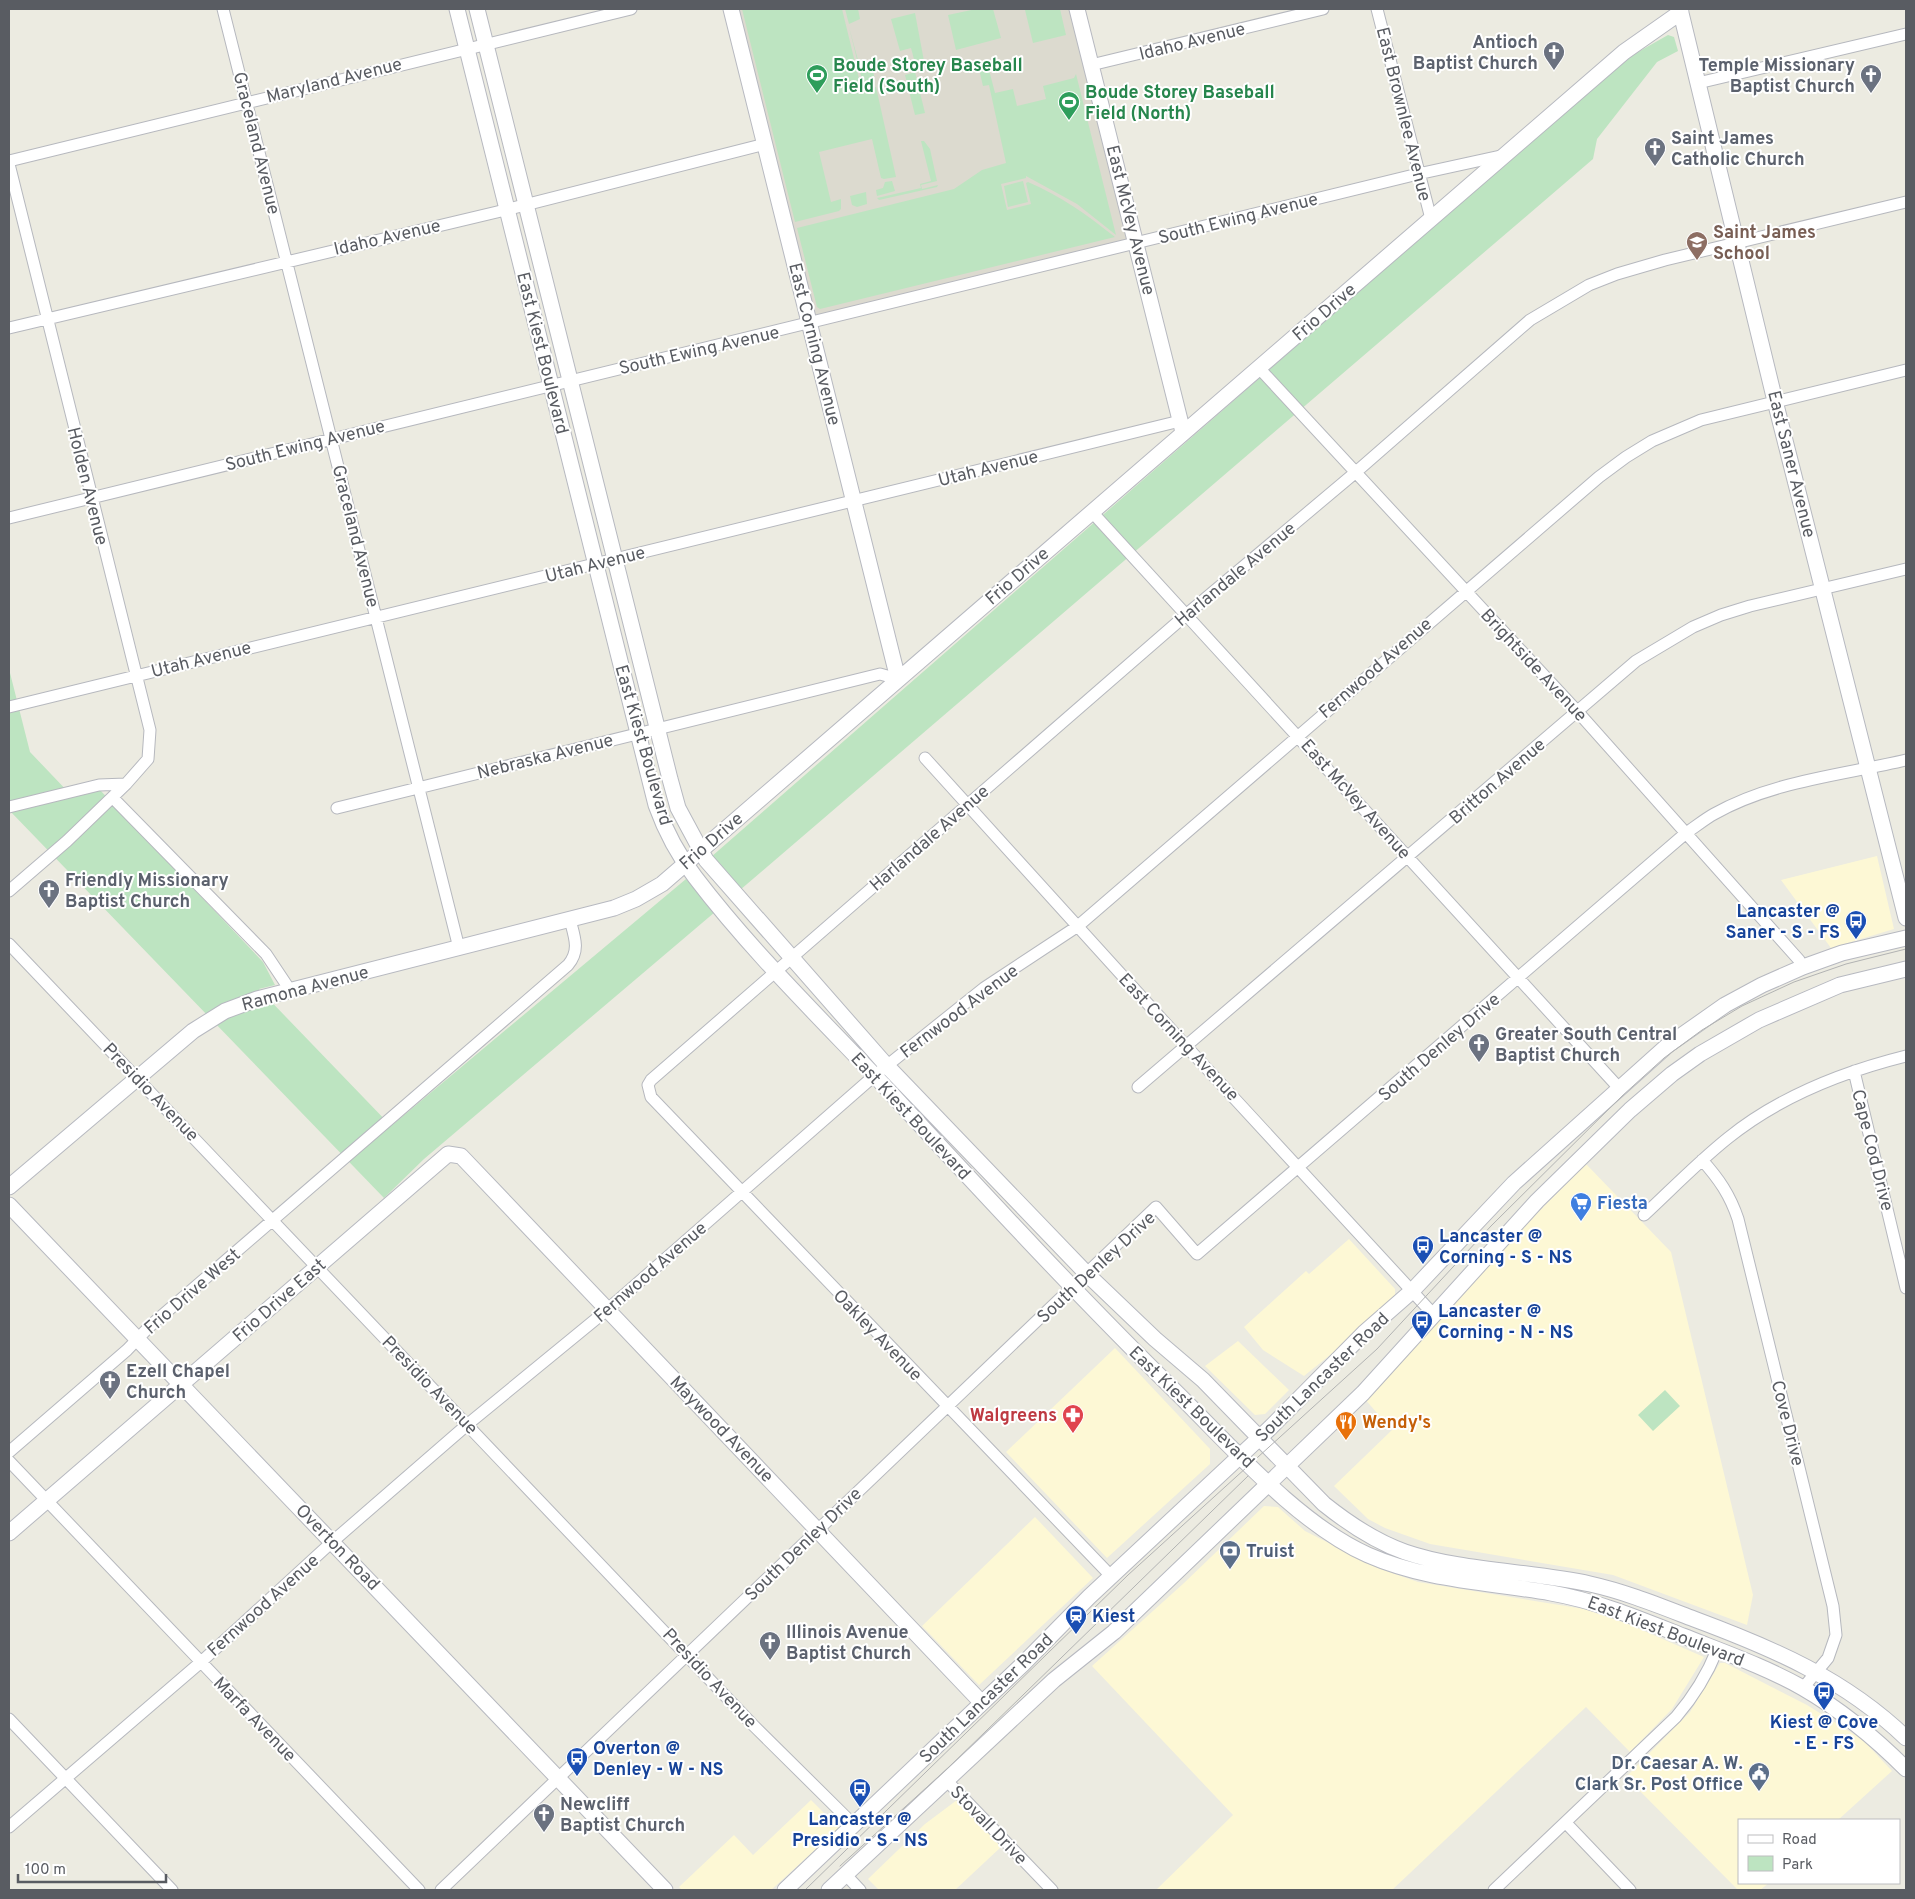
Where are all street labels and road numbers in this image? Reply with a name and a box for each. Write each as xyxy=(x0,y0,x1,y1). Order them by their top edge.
street label: Idaho Avenue xyxy=(1137,18,1248,67)
street label: East Brownlee Avenue xyxy=(1370,25,1435,204)
street label: Maryland Avenue xyxy=(264,53,405,109)
street label: Graceland Avenue xyxy=(227,70,284,217)
street label: East McVey Avenue xyxy=(1100,143,1159,298)
street label: South Ewing Avenue xyxy=(1156,188,1321,250)
street label: Idaho Avenue xyxy=(332,215,443,262)
street label: East Corning Avenue xyxy=(782,261,845,428)
street label: East Kiest Boulevard xyxy=(510,270,573,437)
street label: Frio Drive xyxy=(1288,279,1362,347)
street label: South Ewing Avenue xyxy=(617,322,782,381)
street label: East Saner Avenue xyxy=(1761,388,1820,540)
street label: South Ewing Avenue xyxy=(223,415,388,477)
street label: Holden Avenue xyxy=(61,425,112,548)
street label: Utah Avenue xyxy=(936,446,1041,493)
street label: Graceland Avenue xyxy=(326,463,383,610)
street label: Harlandale Avenue xyxy=(1171,518,1301,633)
street label: Utah Avenue xyxy=(543,542,648,589)
street label: Frio Drive xyxy=(981,543,1055,611)
street label: Brightside Avenue xyxy=(1475,605,1591,727)
street label: Fernwood Avenue xyxy=(1315,614,1437,725)
street label: Utah Avenue xyxy=(149,637,254,684)
street label: East Kiest Boulevard xyxy=(609,662,677,828)
street label: Nebraska Avenue xyxy=(475,729,616,785)
street label: Britton Avenue xyxy=(1445,734,1551,830)
street label: East McVey Avenue xyxy=(1295,735,1415,865)
street label: Harlandale Avenue xyxy=(865,781,995,897)
street label: Frio Drive xyxy=(675,808,749,876)
street label: Fernwood Avenue xyxy=(896,960,1024,1064)
street label: Ramona Avenue xyxy=(239,961,371,1017)
street label: East Corning Avenue xyxy=(1113,969,1243,1107)
street label: South Denley Drive xyxy=(1374,989,1506,1107)
street label: Presidio Avenue xyxy=(97,1039,203,1147)
street label: East Kiest Boulevard xyxy=(845,1048,975,1186)
street label: Cape Cod Drive xyxy=(1845,1087,1898,1214)
street label: South Denley Drive xyxy=(1033,1207,1161,1329)
street label: Fernwood Avenue xyxy=(590,1218,712,1329)
street label: Frio Drive West xyxy=(140,1244,246,1340)
street label: Frio Drive East xyxy=(228,1254,332,1348)
street label: Oakley Avenue xyxy=(827,1285,927,1387)
street label: South Lancaster Road xyxy=(1251,1308,1395,1448)
street label: Presidio Avenue xyxy=(376,1332,482,1440)
street label: East Kiest Boulevard xyxy=(1123,1342,1259,1474)
street label: Maywood Avenue xyxy=(664,1372,778,1488)
street label: Cove Drive xyxy=(1765,1378,1808,1469)
street label: South Denley Drive xyxy=(741,1483,867,1607)
street label: Overton Road xyxy=(290,1500,384,1596)
street label: Fernwood Avenue xyxy=(203,1550,325,1662)
street label: East Kiest Boulevard xyxy=(1584,1592,1747,1673)
street label: Presidio Avenue xyxy=(657,1624,761,1734)
street label: South Lancaster Road xyxy=(915,1629,1059,1769)
street label: Marfa Avenue xyxy=(207,1673,300,1768)
street label: Stovall Drive xyxy=(944,1781,1032,1871)

